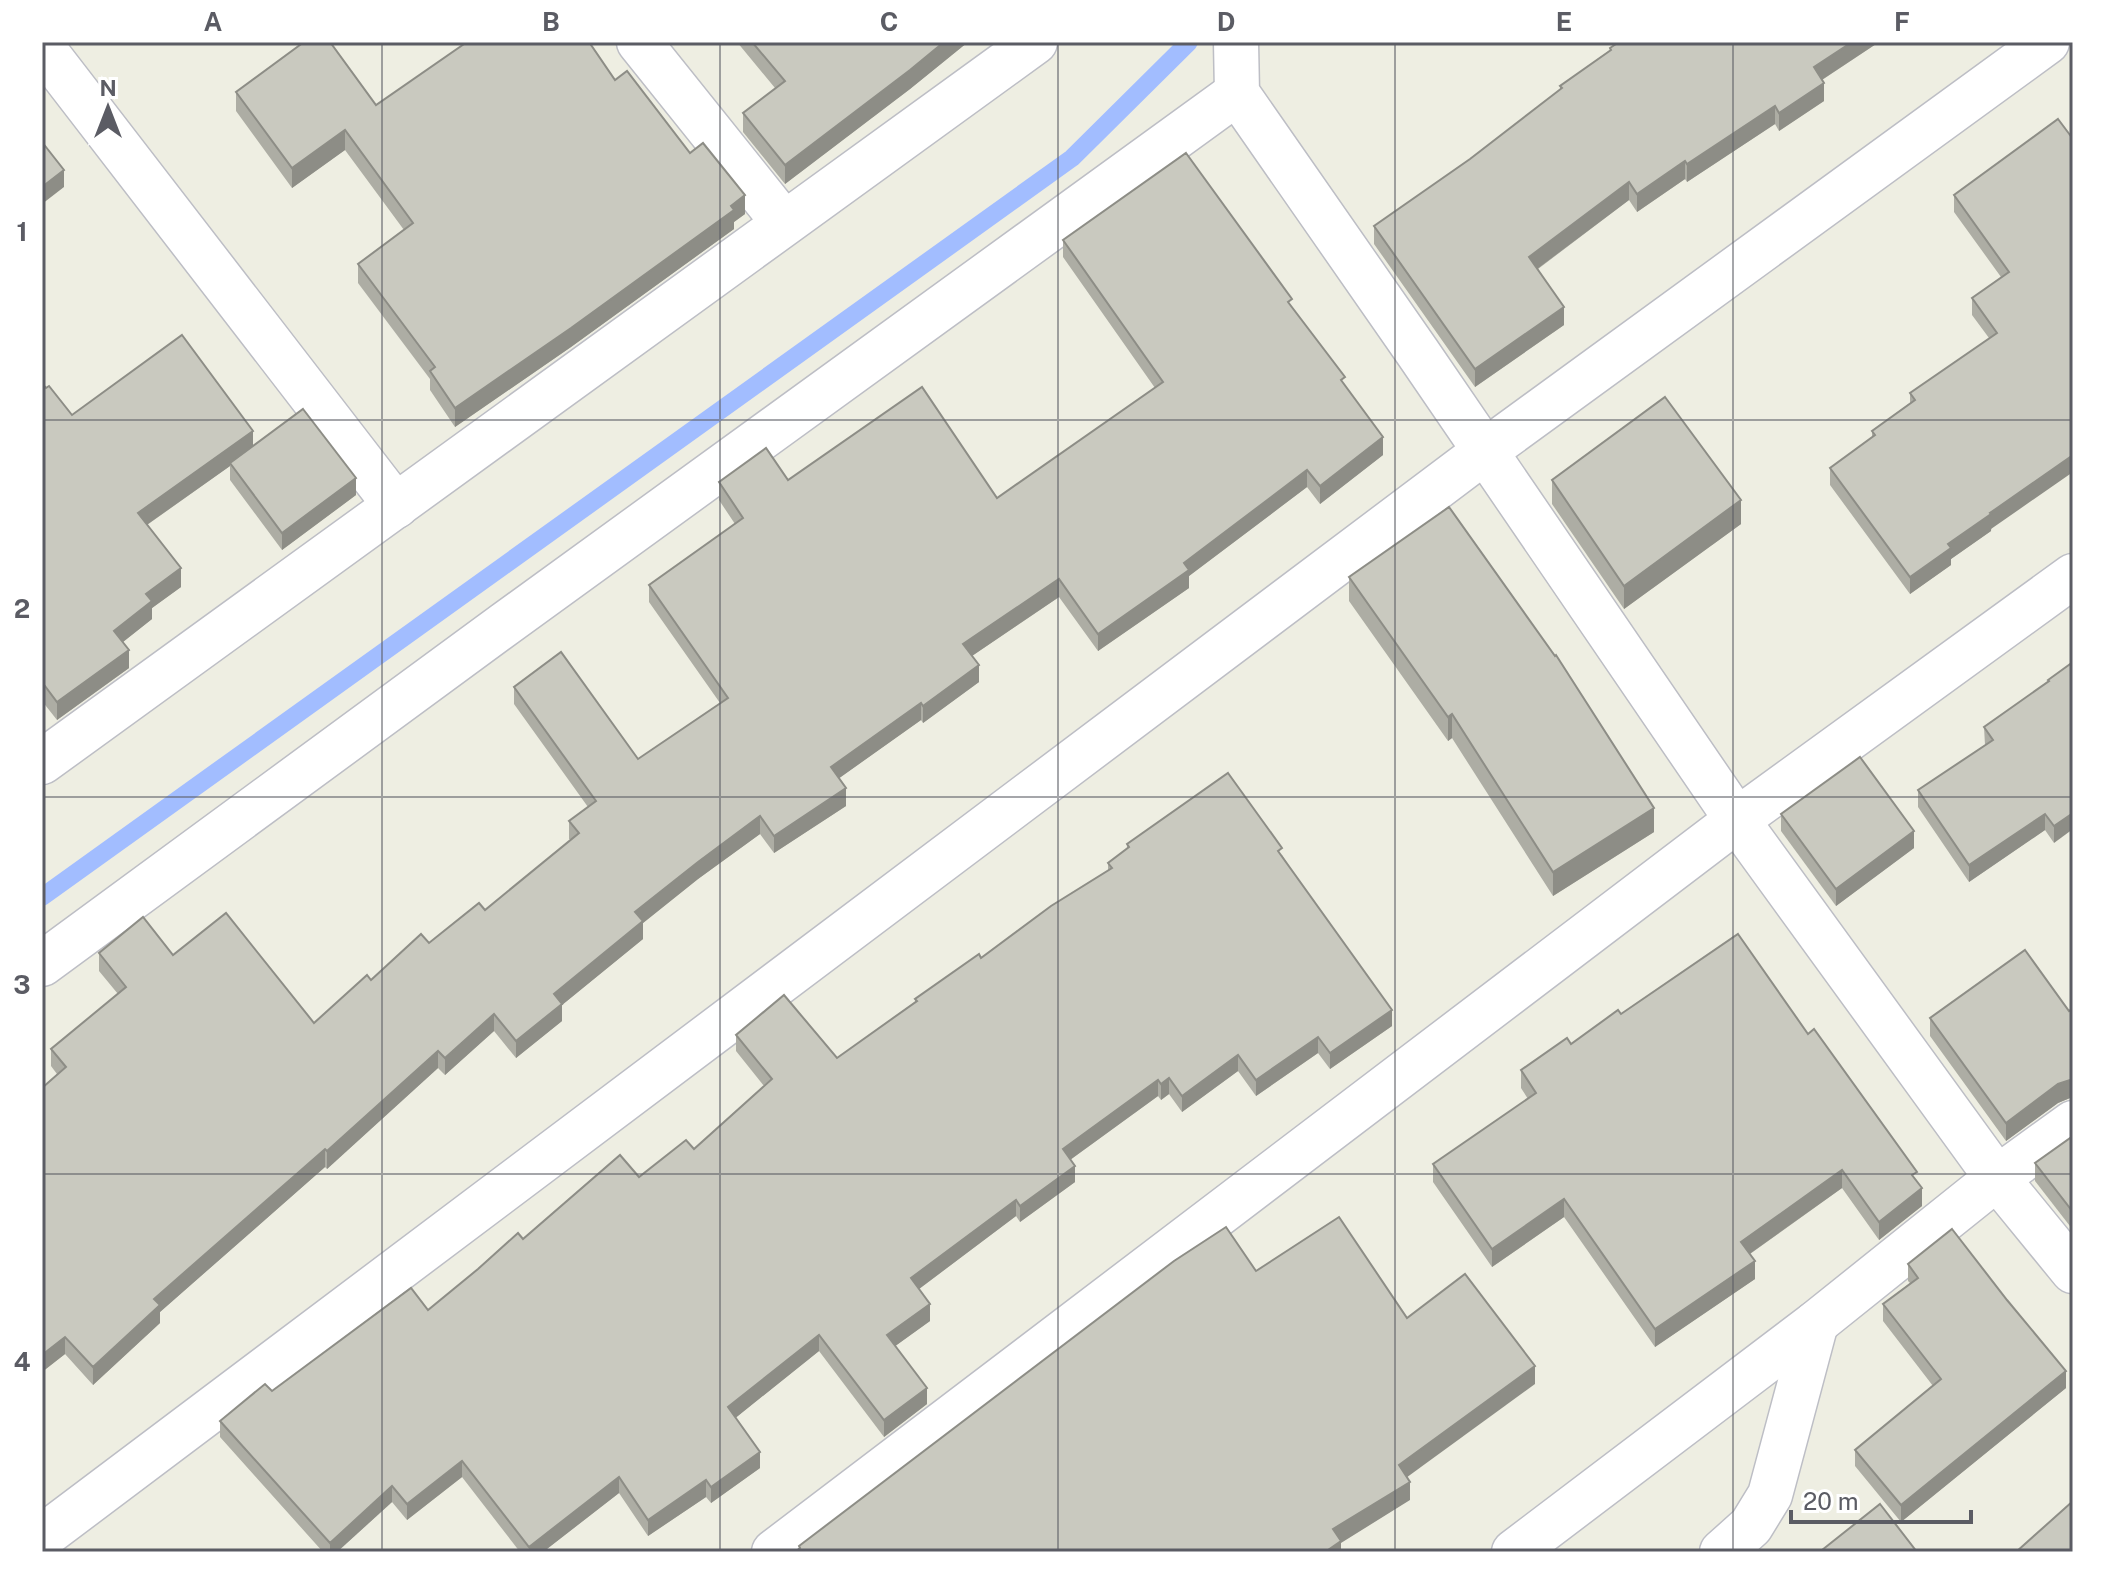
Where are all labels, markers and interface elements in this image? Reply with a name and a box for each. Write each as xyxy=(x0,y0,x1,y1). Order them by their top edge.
text: A xyxy=(204,6,223,37)
text: B xyxy=(542,6,560,37)
text: C xyxy=(880,6,898,37)
text: D xyxy=(1217,6,1235,37)
text: E xyxy=(1556,6,1572,37)
text: F xyxy=(1894,6,1910,37)
north arrow xyxy=(68,68,148,148)
text: N xyxy=(99,75,117,101)
text: 1 xyxy=(16,216,28,247)
text: 2 xyxy=(14,593,30,624)
text: 3 xyxy=(13,969,31,1000)
text: 4 xyxy=(13,1346,31,1377)
scale bar xyxy=(1791,1474,1971,1524)
text: 20 m xyxy=(1803,1487,1859,1515)

